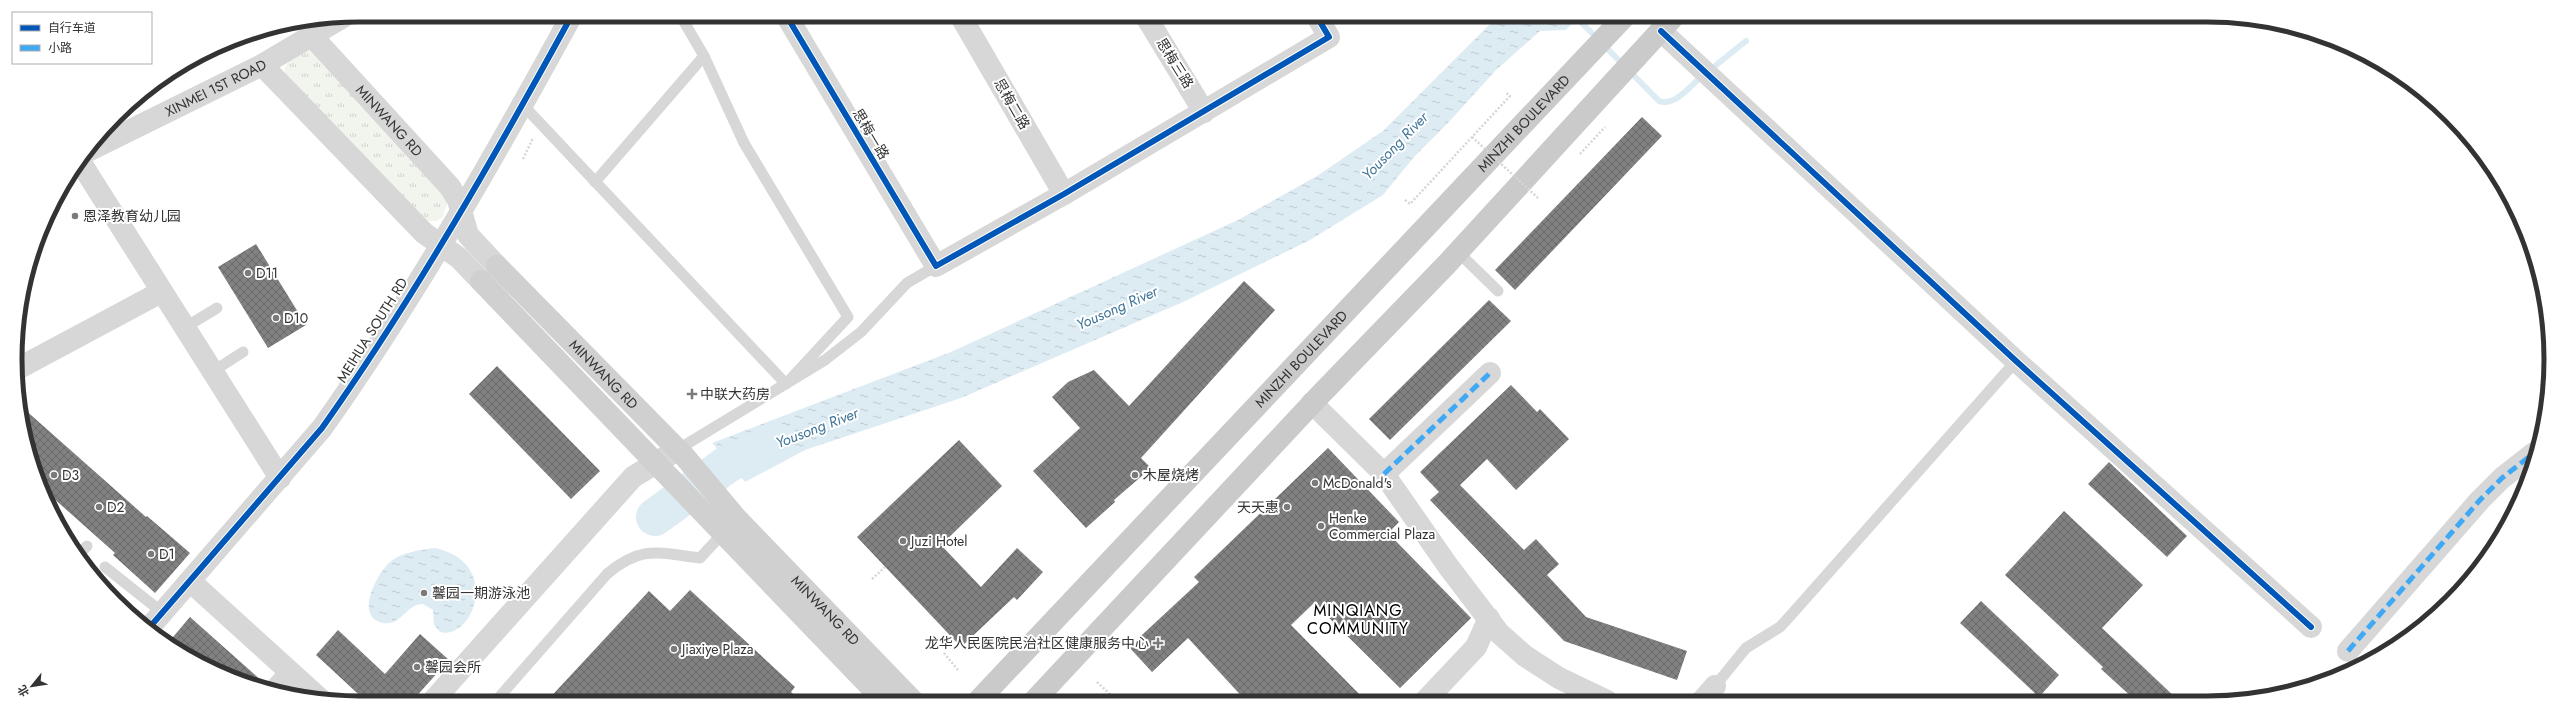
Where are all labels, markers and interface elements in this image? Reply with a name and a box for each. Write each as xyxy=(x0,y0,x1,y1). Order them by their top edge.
legend xyxy=(12,12,152,64)
text: 自行车道 xyxy=(48,19,96,37)
street label: 思梅三路 xyxy=(1152,34,1198,92)
text: 小路 xyxy=(48,39,72,57)
street label: XINMEI 1ST ROAD xyxy=(162,54,270,121)
street label: MINZHI BOULEVARD xyxy=(1473,70,1575,176)
street label: 思梅二路 xyxy=(989,75,1035,133)
street label: MINWANG RD xyxy=(351,80,427,161)
street label: 思梅一路 xyxy=(848,105,894,163)
water label: Yousong River xyxy=(1357,106,1434,185)
place label: 恩泽教育幼儿园 xyxy=(83,206,181,226)
marker: 恩泽教育幼儿园 xyxy=(70,211,80,221)
place label: D11 xyxy=(256,263,278,283)
marker: D11 xyxy=(243,268,253,278)
street label: MEIHUA SOUTH RD xyxy=(332,274,412,386)
water label: Yousong River xyxy=(1073,280,1162,336)
street label: MINZHI BOULEVARD xyxy=(1250,306,1352,412)
place label: D10 xyxy=(284,308,308,328)
marker: D10 xyxy=(271,313,281,323)
street label: MINWANG RD xyxy=(565,335,643,414)
place label: 中联大药房 xyxy=(700,384,770,404)
marker: 中联大药房 xyxy=(687,389,697,399)
water label: Yousong River xyxy=(772,402,863,454)
place label: D3 xyxy=(62,465,80,485)
place label: 木屋烧烤 xyxy=(1143,465,1199,485)
marker: D3 xyxy=(49,470,59,480)
marker: 木屋烧烤 xyxy=(1130,470,1140,480)
place label: McDonald's xyxy=(1323,473,1392,493)
marker: McDonald's xyxy=(1310,478,1320,488)
place label: D2 xyxy=(107,497,125,517)
place label: 天天惠 xyxy=(1237,497,1279,517)
marker: D2 xyxy=(94,502,104,512)
marker: 天天惠 xyxy=(1282,502,1292,512)
place label: Henke Commercial Plaza xyxy=(1329,508,1435,544)
marker: Henke Commercial Plaza xyxy=(1316,521,1326,531)
place label: Juzi Hotel xyxy=(909,531,967,551)
marker: Juzi Hotel xyxy=(898,536,908,546)
place label: D1 xyxy=(159,544,175,564)
marker: D1 xyxy=(146,549,156,559)
street label: MINWANG RD xyxy=(787,571,864,650)
place label: 馨园一期游泳池 xyxy=(432,583,530,603)
marker: 馨园一期游泳池 xyxy=(419,588,429,598)
district label: MINQIANG COMMUNITY xyxy=(1307,599,1409,640)
place label: 龙华人民医院民治社区健康服务中心 xyxy=(925,633,1149,653)
marker: 龙华人民医院民治社区健康服务中心 xyxy=(1152,637,1164,649)
place label: Jiaxiye Plaza xyxy=(680,639,753,659)
marker: Jiaxiye Plaza xyxy=(669,644,679,654)
place label: 馨园会所 xyxy=(425,657,481,677)
marker: 馨园会所 xyxy=(412,662,422,672)
north arrow xyxy=(12,666,52,706)
text: 北 xyxy=(14,682,33,700)

